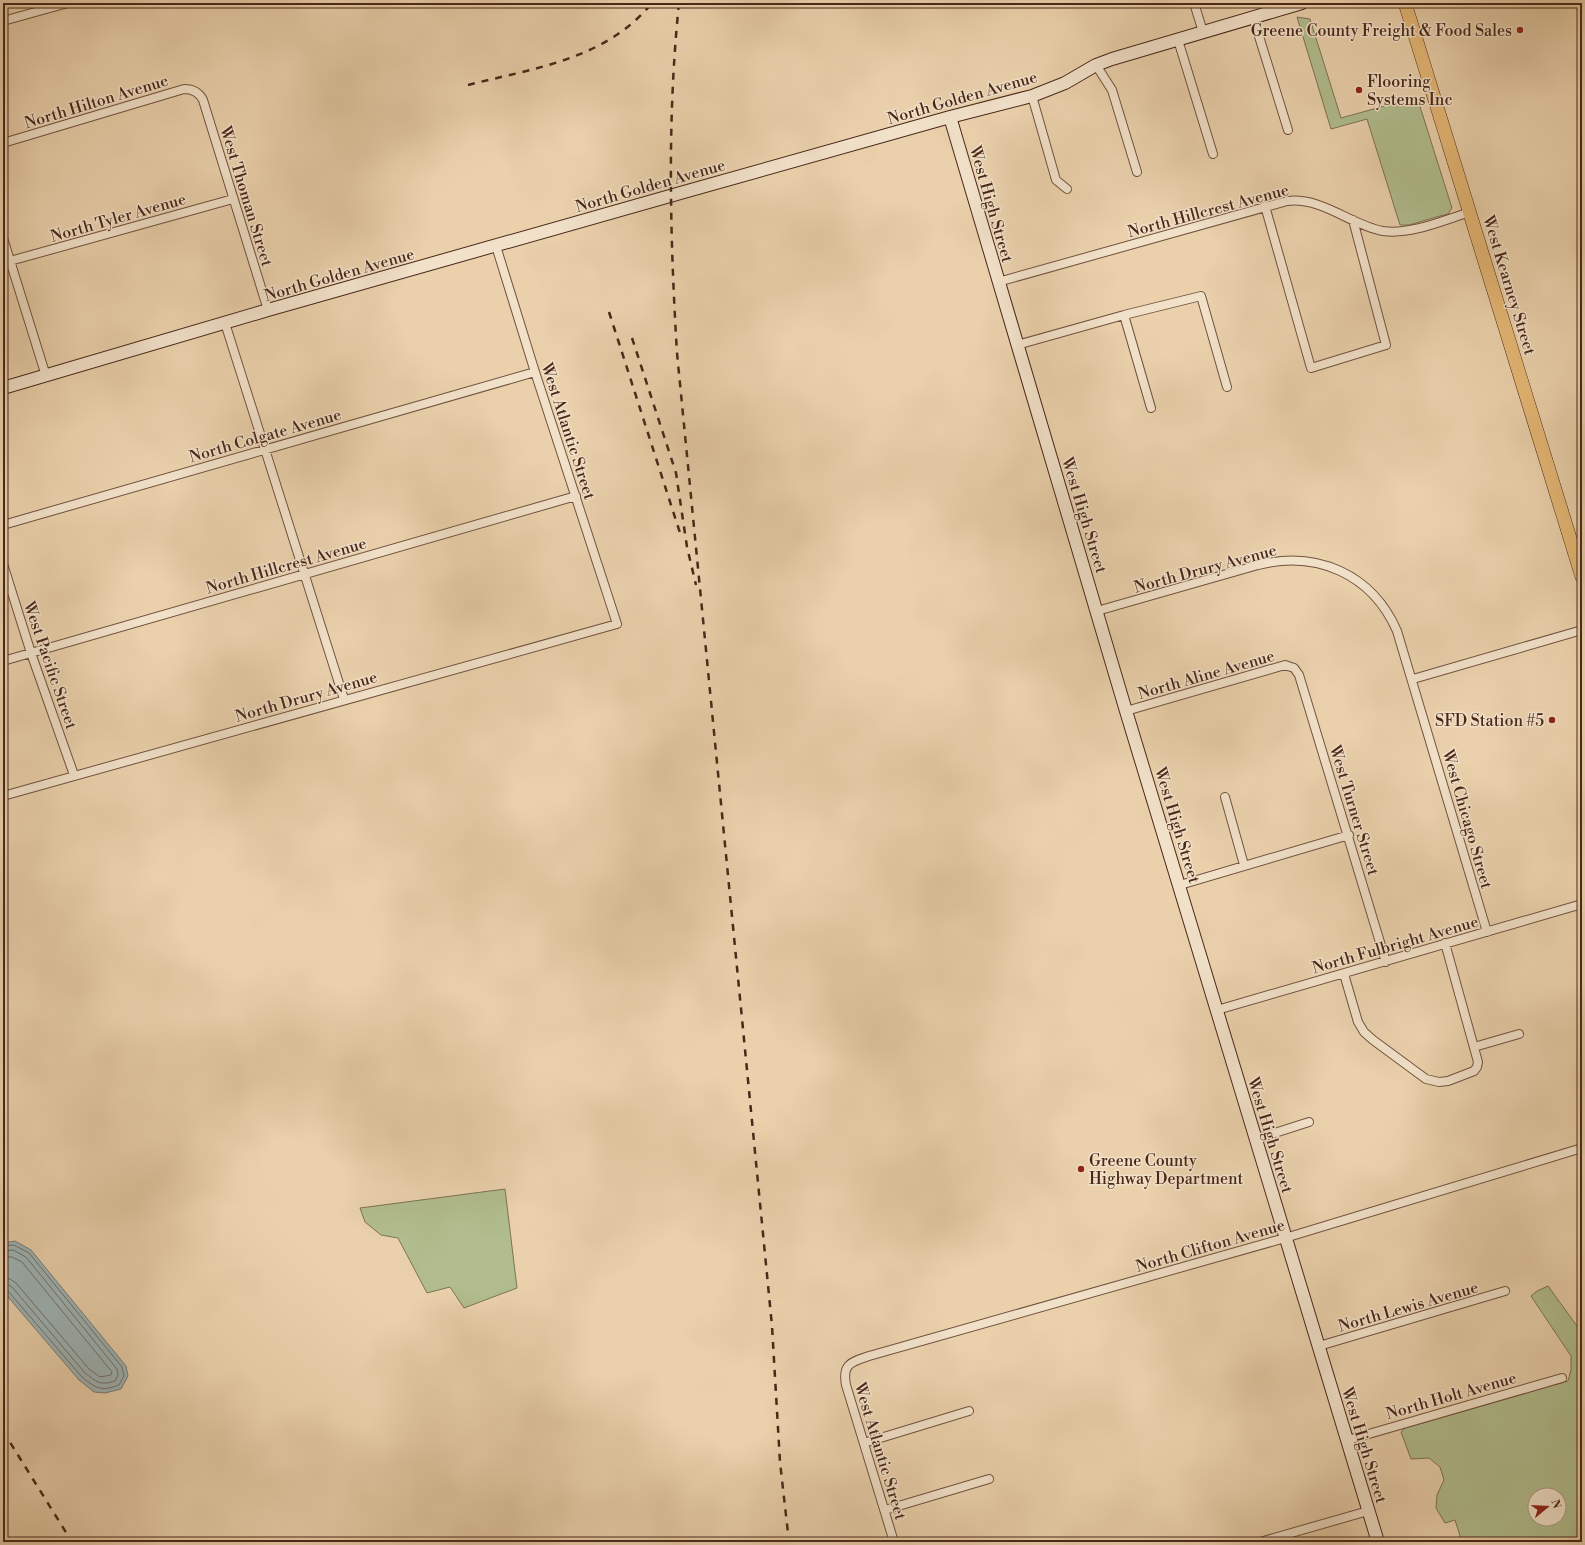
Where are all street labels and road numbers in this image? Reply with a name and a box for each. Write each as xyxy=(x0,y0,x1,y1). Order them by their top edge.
street label: North Golden Avenue xyxy=(885,67,1040,129)
street label: North Hilton Avenue xyxy=(22,71,171,133)
street label: West Thoman Street xyxy=(215,123,277,269)
street label: West High Street xyxy=(965,143,1017,265)
street label: North Golden Avenue xyxy=(573,155,728,217)
street label: North Hillcrest Avenue xyxy=(1125,180,1291,242)
street label: North Tyler Avenue xyxy=(48,189,188,247)
street label: West Kearney Street xyxy=(1478,212,1540,358)
street label: North Golden Avenue xyxy=(262,244,417,306)
street label: West Atlantic Street xyxy=(536,359,600,503)
street label: North Colgate Avenue xyxy=(187,405,344,467)
street label: West High Street xyxy=(1057,454,1111,576)
street label: North Hillcrest Avenue xyxy=(204,533,369,598)
street label: North Drury Avenue xyxy=(1132,540,1279,598)
street label: West Pacific Street xyxy=(18,598,81,732)
street label: North Aline Avenue xyxy=(1136,646,1277,704)
street label: North Drury Avenue xyxy=(233,667,380,727)
street label: West Turner Street xyxy=(1324,742,1383,878)
street label: West Chicago Street xyxy=(1437,746,1497,891)
street label: West High Street xyxy=(1150,764,1204,886)
street label: North Fulbright Avenue xyxy=(1310,912,1481,978)
street label: West High Street xyxy=(1243,1074,1297,1196)
street label: North Clifton Avenue xyxy=(1133,1215,1287,1277)
street label: North Lewis Avenue xyxy=(1336,1277,1481,1337)
street label: North Holt Avenue xyxy=(1384,1368,1519,1424)
street label: West Atlantic Street xyxy=(849,1379,911,1523)
street label: West High Street xyxy=(1337,1384,1391,1506)

